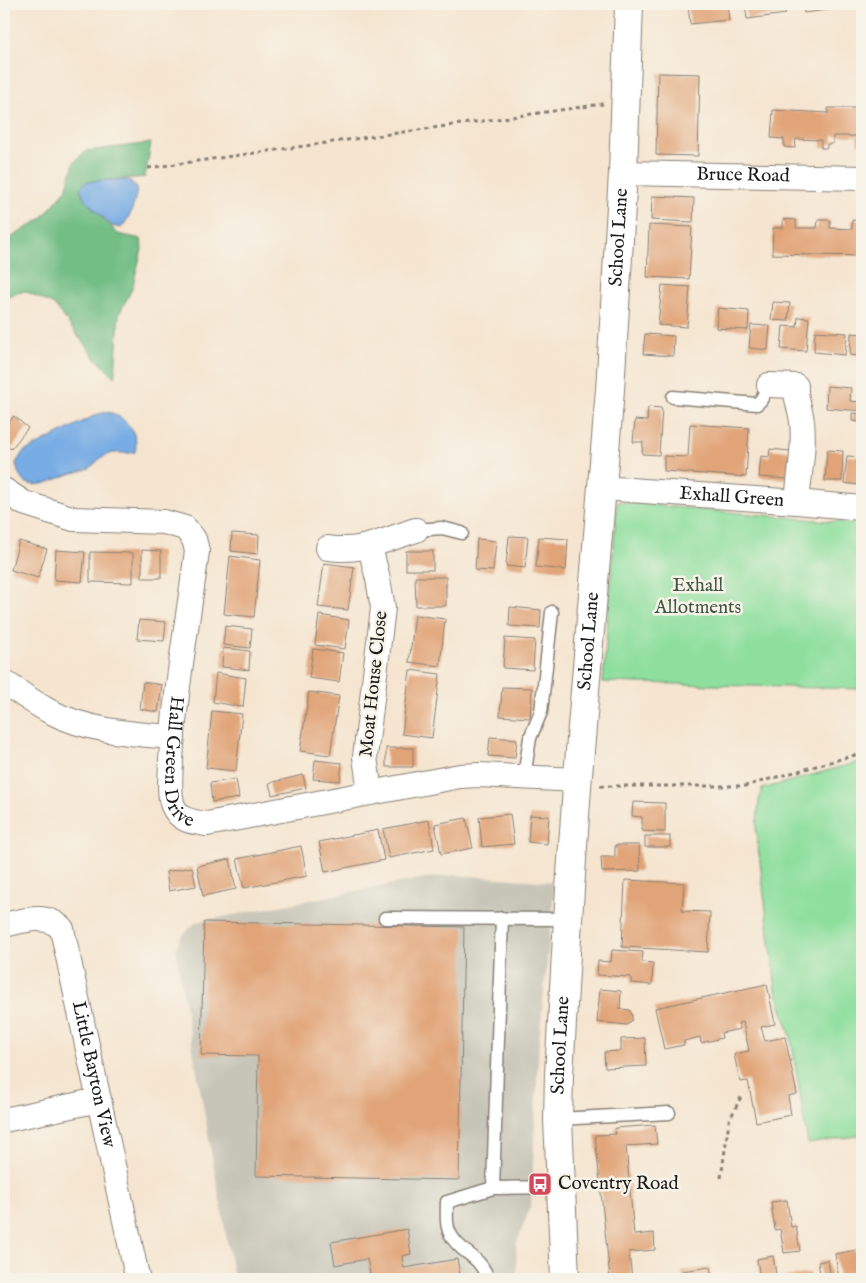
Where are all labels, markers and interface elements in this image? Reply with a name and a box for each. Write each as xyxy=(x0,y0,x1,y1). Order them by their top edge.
street label: Bruce Road xyxy=(696,163,791,189)
street label: School Lane xyxy=(604,187,634,287)
street label: Exhall Green xyxy=(678,482,785,513)
park label: Exhall Allotments xyxy=(654,574,741,620)
street label: School Lane xyxy=(573,591,605,691)
street label: Moat House Close xyxy=(354,610,394,758)
street label: Hall Green Drive xyxy=(158,695,197,834)
street label: School Lane xyxy=(547,995,576,1095)
street label: Little Bayton View xyxy=(66,999,121,1150)
bus stop icon: Coventry Road xyxy=(527,1171,553,1197)
place label: Coventry Road xyxy=(558,1172,680,1196)

